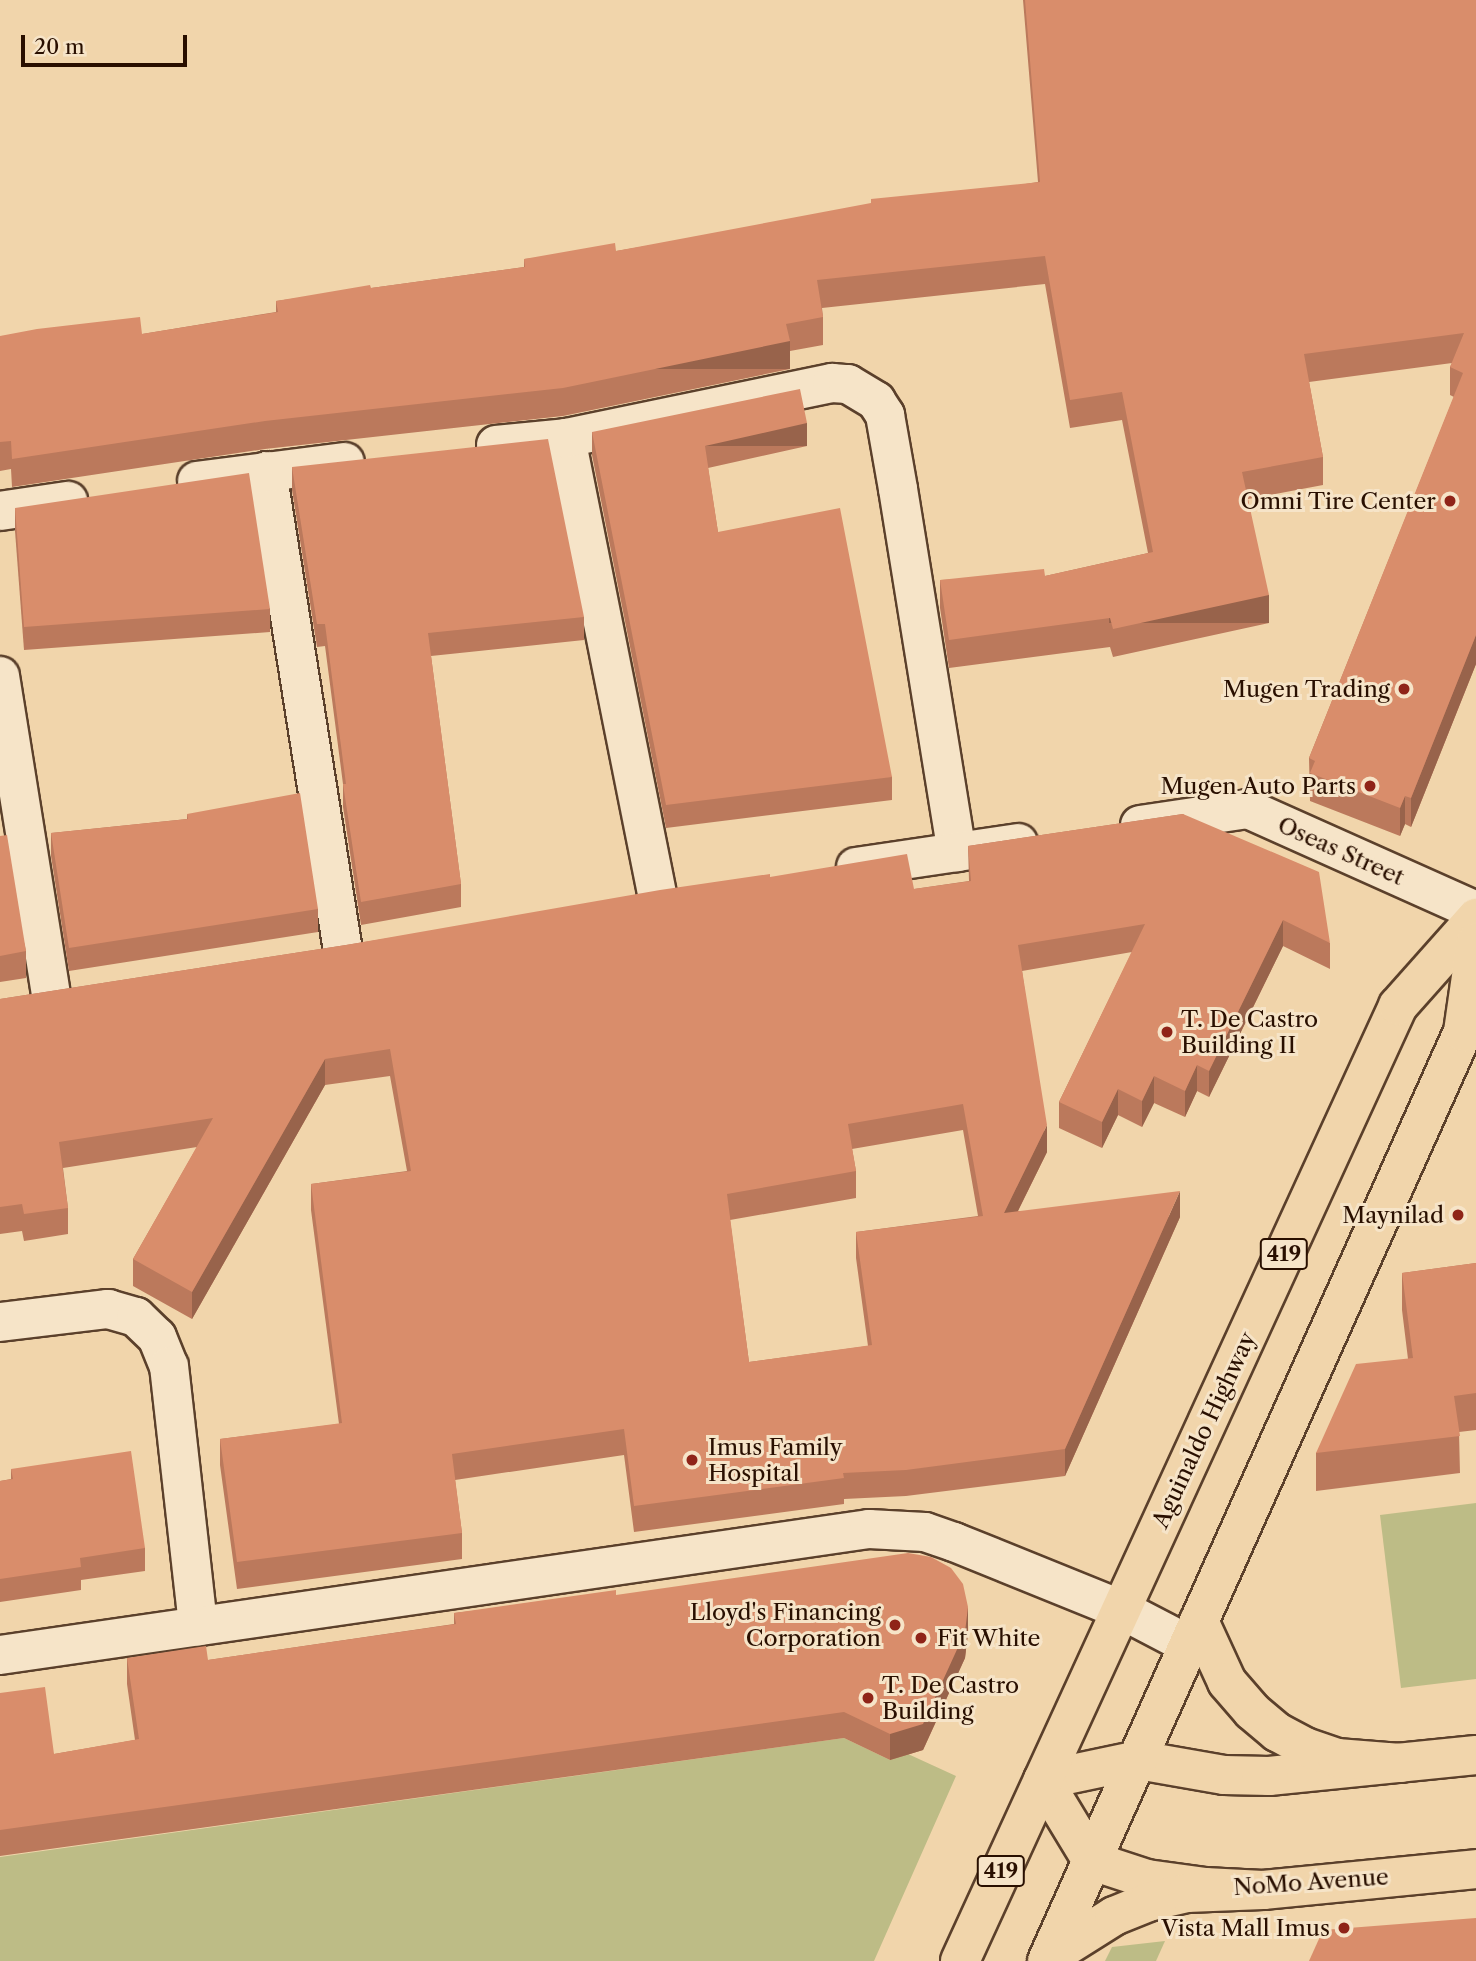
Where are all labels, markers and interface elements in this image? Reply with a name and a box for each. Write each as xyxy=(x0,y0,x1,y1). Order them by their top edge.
scale bar xyxy=(24,21,191,65)
text: 20 m xyxy=(34,34,85,59)
place label: Omni Tire Center xyxy=(1240,487,1436,515)
marker: Omni Tire Center xyxy=(1442,493,1458,509)
place label: Mugen Trading xyxy=(1222,675,1390,703)
marker: Mugen Trading xyxy=(1396,681,1412,697)
place label: Mugen Auto Parts xyxy=(1159,772,1356,800)
marker: Mugen Auto Parts xyxy=(1362,778,1378,794)
street label: Oseas Street xyxy=(1274,811,1408,891)
place label: T. De Castro Building II xyxy=(1181,1005,1318,1059)
marker: T. De Castro Building II xyxy=(1159,1024,1175,1040)
place label: Maynilad xyxy=(1342,1201,1444,1229)
marker: Maynilad xyxy=(1450,1207,1466,1223)
road number: 419 xyxy=(1260,1236,1308,1272)
street label: Aguinaldo Highway xyxy=(1146,1328,1262,1532)
place label: Imus Family Hospital xyxy=(708,1433,843,1487)
marker: Imus Family Hospital xyxy=(682,1450,702,1470)
place label: Lloyd's Financing Corporation xyxy=(690,1598,881,1652)
marker: Lloyd's Financing Corporation xyxy=(887,1617,903,1633)
place label: Fit White xyxy=(937,1624,1041,1652)
marker: Fit White xyxy=(911,1628,931,1648)
place label: T. De Castro Building xyxy=(882,1671,1019,1725)
marker: T. De Castro Building xyxy=(860,1690,876,1706)
road number: 419 xyxy=(976,1854,1026,1888)
street label: NoMo Avenue xyxy=(1232,1863,1390,1901)
place label: Vista Mall Imus xyxy=(1161,1914,1330,1942)
marker: Vista Mall Imus xyxy=(1336,1920,1352,1936)

